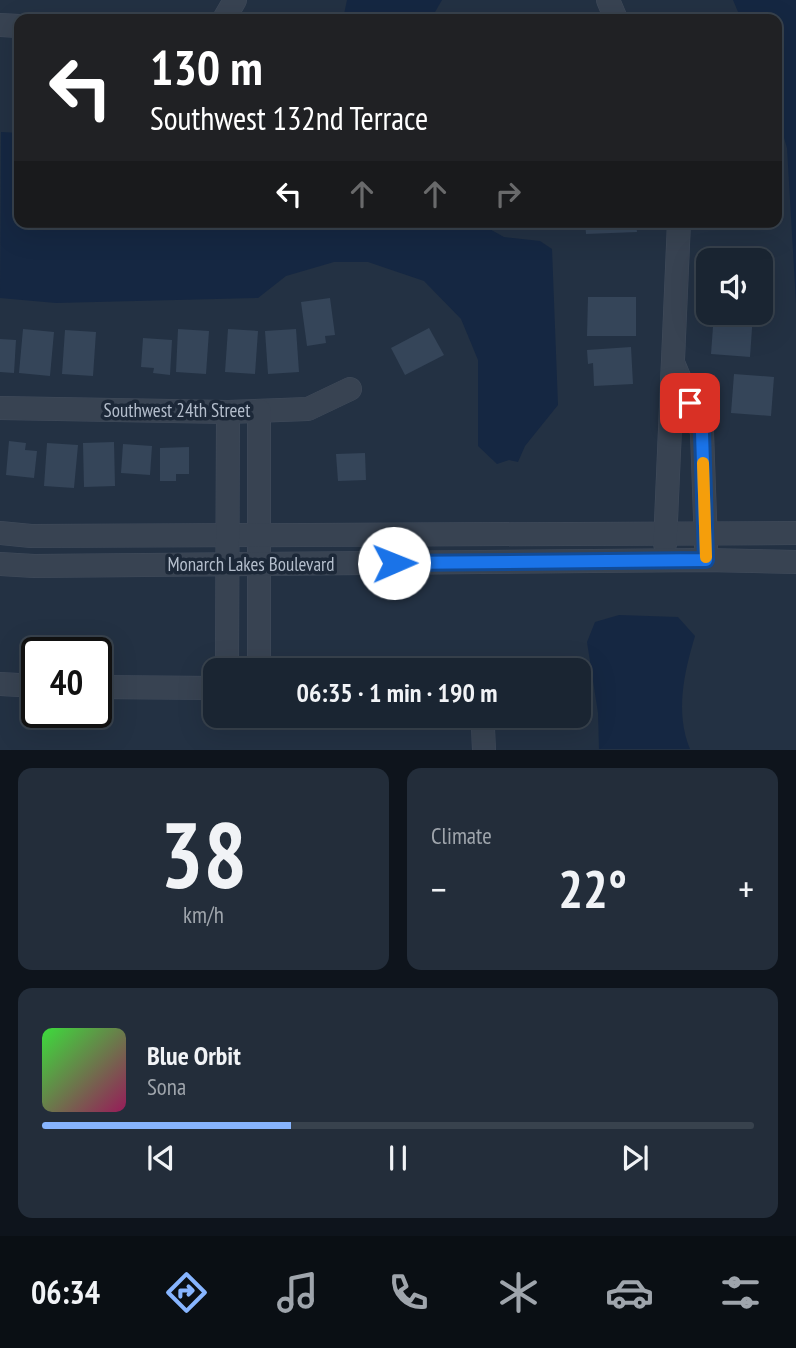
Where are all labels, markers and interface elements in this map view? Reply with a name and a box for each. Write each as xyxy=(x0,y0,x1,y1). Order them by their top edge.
text: 130 m xyxy=(150,35,263,99)
icon: left xyxy=(35,42,126,133)
text: Southwest 132nd Terrace xyxy=(150,97,428,139)
icon: left xyxy=(270,175,308,213)
icon: ahead xyxy=(343,175,381,213)
icon: ahead xyxy=(416,175,454,213)
icon: right xyxy=(489,175,527,213)
map controls xyxy=(696,248,773,325)
button: sound xyxy=(696,248,773,325)
pin xyxy=(660,373,720,433)
icon: arrive xyxy=(671,384,709,422)
street label: Southwest 24th Street xyxy=(104,398,251,422)
position arrow xyxy=(357,526,431,600)
street label: Monarch Lakes Boulevard xyxy=(167,552,335,576)
speed limit sign: 40 xyxy=(21,637,112,728)
text: 06:35 · 1 min · 190 m xyxy=(297,676,497,709)
text: 38 xyxy=(160,795,247,913)
text: Climate xyxy=(431,821,492,850)
text: 22° xyxy=(558,855,627,922)
text: − xyxy=(431,864,447,913)
text: + xyxy=(738,864,754,913)
text: km/h xyxy=(183,900,224,929)
text: Blue Orbit xyxy=(147,1039,241,1072)
text: Sona xyxy=(147,1072,186,1101)
icon: previous xyxy=(142,1139,180,1177)
icon: pause xyxy=(379,1139,417,1177)
icon: next xyxy=(616,1139,654,1177)
icon: directions xyxy=(162,1268,211,1317)
icon: music xyxy=(273,1268,322,1317)
icon: phone xyxy=(384,1268,433,1317)
icon: climate xyxy=(494,1268,543,1317)
icon: car xyxy=(605,1268,654,1317)
icon: filters xyxy=(716,1268,765,1317)
text: 06:34 xyxy=(31,1271,100,1313)

